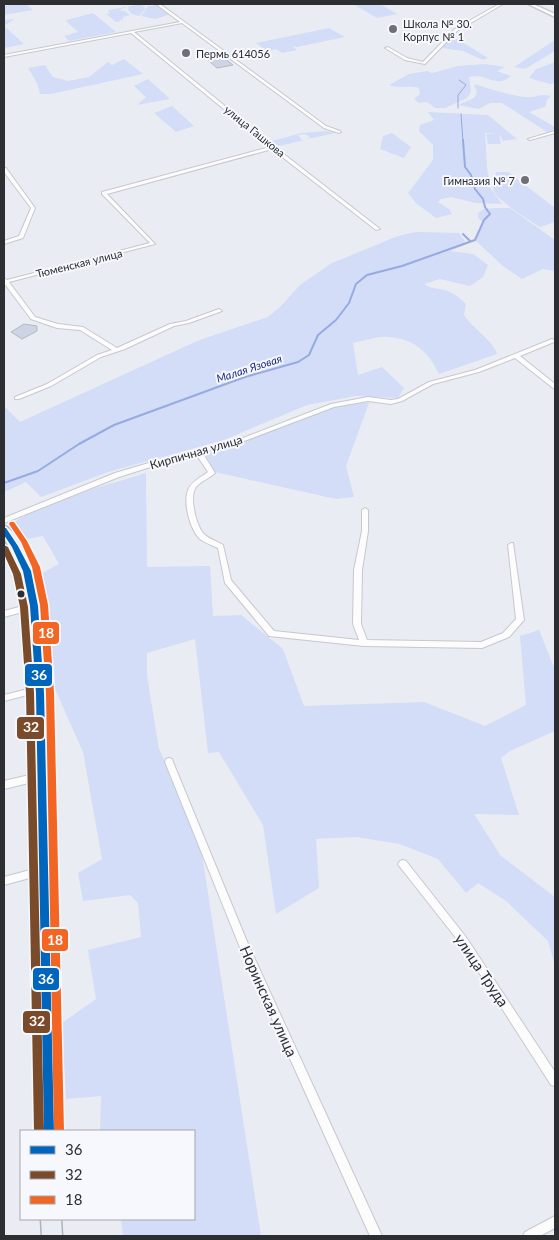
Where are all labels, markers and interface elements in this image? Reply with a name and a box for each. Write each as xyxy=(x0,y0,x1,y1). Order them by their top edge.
place label: Школа № 30. Корпус № 1 xyxy=(403,17,472,43)
marker: Школа № 30. Корпус № 1 xyxy=(387,23,399,35)
marker: Пермь 614056 xyxy=(180,47,192,59)
place label: Пермь 614056 xyxy=(196,47,270,60)
street label: улица Гашкова xyxy=(222,103,288,159)
place label: Гимназия № 7 xyxy=(443,174,515,187)
marker: Гимназия № 7 xyxy=(519,174,531,186)
street label: Тюменская улица xyxy=(35,246,123,280)
water label: Малая Язовая xyxy=(215,351,284,385)
street label: Кирпичная улица xyxy=(148,432,244,472)
unlabelled marker xyxy=(16,589,26,599)
line badge: 18 xyxy=(32,621,60,645)
text: 18 xyxy=(38,624,54,641)
line badge: 36 xyxy=(24,663,53,687)
text: 36 xyxy=(31,666,47,683)
line badge: 32 xyxy=(16,716,45,740)
text: 32 xyxy=(23,718,39,735)
line badge: 18 xyxy=(41,928,69,952)
street label: улица Труда xyxy=(451,930,513,1010)
text: 18 xyxy=(47,931,63,948)
street label: Норинская улица xyxy=(236,943,302,1059)
line badge: 36 xyxy=(32,967,60,991)
text: 36 xyxy=(38,970,54,987)
line badge: 32 xyxy=(22,1010,51,1034)
text: 32 xyxy=(29,1012,45,1029)
legend xyxy=(20,1130,195,1220)
text: 36 xyxy=(65,1140,83,1158)
text: 32 xyxy=(65,1165,82,1183)
text: 18 xyxy=(65,1190,82,1208)

